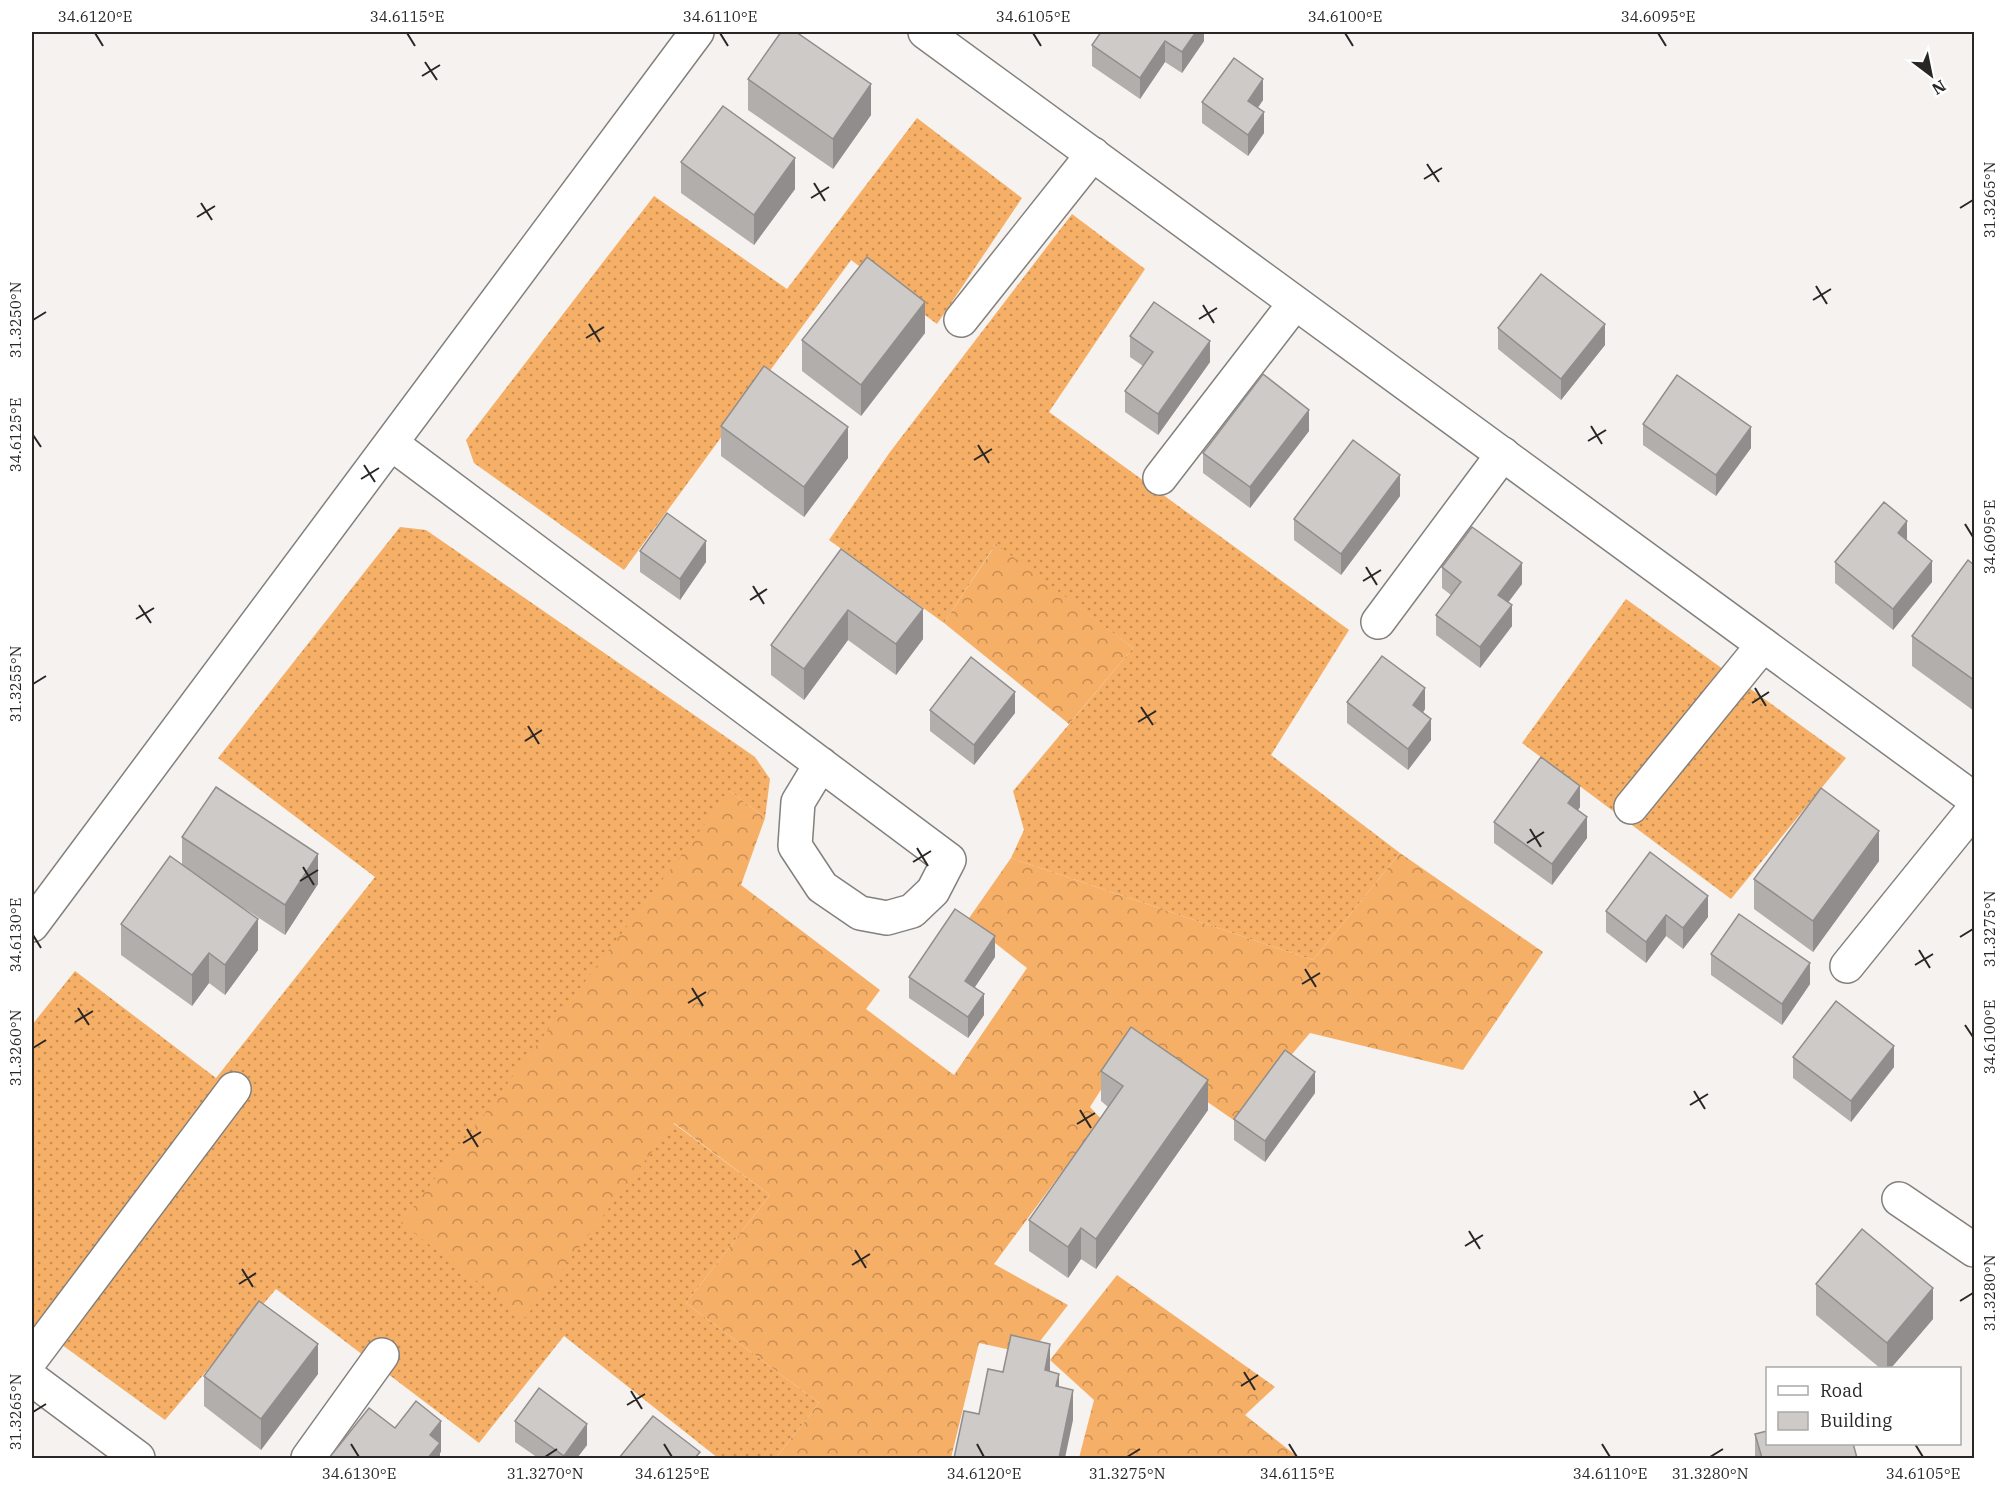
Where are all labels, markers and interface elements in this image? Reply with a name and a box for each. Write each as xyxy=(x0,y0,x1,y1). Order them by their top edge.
text: 34.6120°E xyxy=(58,7,132,26)
text: 34.6115°E xyxy=(370,7,444,26)
text: 34.6110°E xyxy=(683,7,757,26)
text: 34.6105°E xyxy=(996,7,1070,26)
text: 34.6100°E xyxy=(1308,7,1382,26)
text: 34.6095°E xyxy=(1621,7,1695,26)
north arrow xyxy=(1901,45,1961,105)
text: N xyxy=(1928,76,1950,100)
text: 31.3265°N xyxy=(1980,162,1999,238)
text: 31.3250°N xyxy=(6,282,25,358)
text: 34.6125°E xyxy=(6,398,25,472)
text: 34.6095°E xyxy=(1980,500,1999,574)
text: 31.3255°N xyxy=(6,646,25,722)
text: 31.3275°N xyxy=(1980,891,1999,967)
text: 34.6130°E xyxy=(6,898,25,972)
text: 34.6100°E xyxy=(1980,1000,1999,1074)
text: 31.3260°N xyxy=(6,1010,25,1086)
text: 31.3280°N xyxy=(1980,1255,1999,1331)
legend xyxy=(1766,1367,1961,1445)
text: 31.3265°N xyxy=(6,1374,25,1450)
text: Road xyxy=(1820,1379,1863,1402)
text: Building xyxy=(1820,1409,1892,1432)
text: 34.6130°E xyxy=(322,1464,396,1483)
text: 31.3270°N xyxy=(507,1464,583,1483)
text: 34.6125°E xyxy=(635,1464,709,1483)
text: 34.6120°E xyxy=(947,1464,1021,1483)
text: 31.3275°N xyxy=(1089,1464,1165,1483)
text: 34.6115°E xyxy=(1260,1464,1334,1483)
text: 34.6110°E xyxy=(1573,1464,1647,1483)
text: 31.3280°N xyxy=(1672,1464,1748,1483)
text: 34.6105°E xyxy=(1886,1464,1960,1483)

